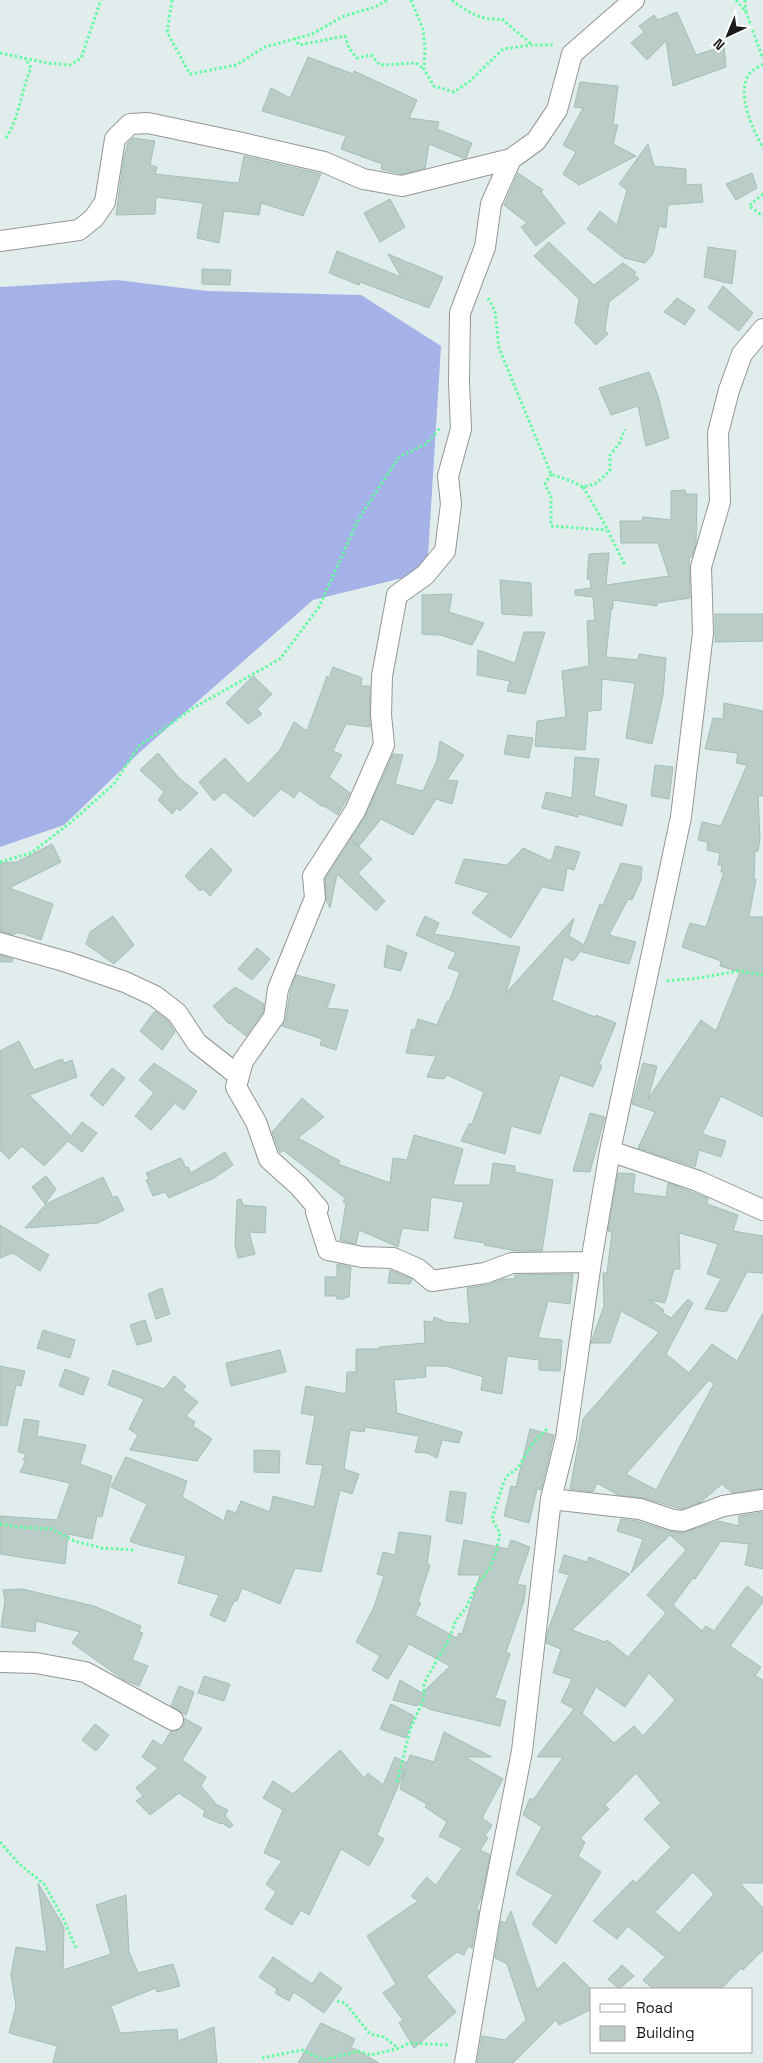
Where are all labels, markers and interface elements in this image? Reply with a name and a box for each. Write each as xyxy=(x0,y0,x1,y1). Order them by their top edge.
north arrow xyxy=(703,10,753,60)
text: N xyxy=(709,35,729,54)
legend xyxy=(590,1988,753,2053)
text: Road xyxy=(636,1998,673,2017)
text: Building xyxy=(636,2023,695,2042)

